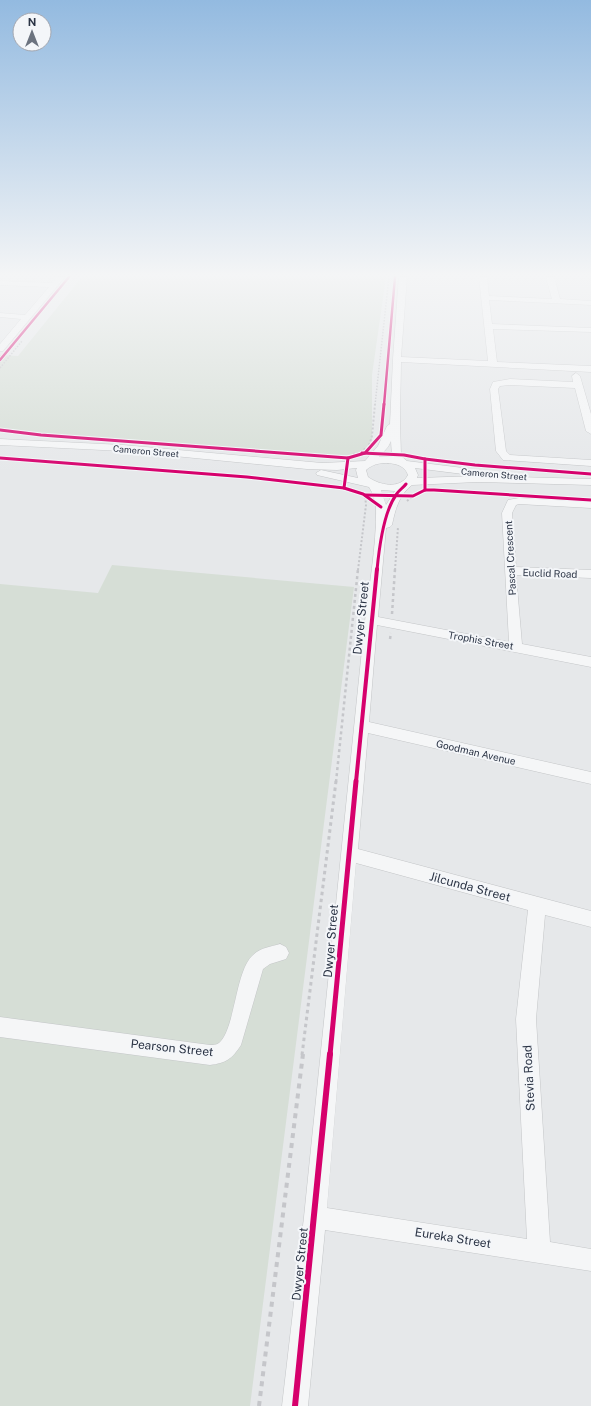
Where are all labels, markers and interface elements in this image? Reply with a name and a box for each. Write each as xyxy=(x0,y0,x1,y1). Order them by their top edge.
north arrow xyxy=(12,12,52,52)
text: N xyxy=(28,16,36,28)
street label: Cameron Street xyxy=(113,443,180,459)
street label: Cameron Street xyxy=(461,466,528,482)
street label: Pascal Crescent xyxy=(502,520,518,596)
street label: Euclid Road xyxy=(522,566,578,580)
street label: Dwyer Street xyxy=(350,580,372,655)
street label: Trophis Street xyxy=(447,628,515,652)
street label: Goodman Avenue xyxy=(435,737,517,767)
street label: Jilcunda Street xyxy=(428,869,512,905)
street label: Dwyer Street xyxy=(321,903,341,978)
street label: Pearson Street xyxy=(130,1037,214,1059)
street label: Stevia Road xyxy=(520,1045,538,1111)
street label: Eureka Street xyxy=(414,1225,492,1251)
street label: Dwyer Street xyxy=(289,1226,311,1301)

